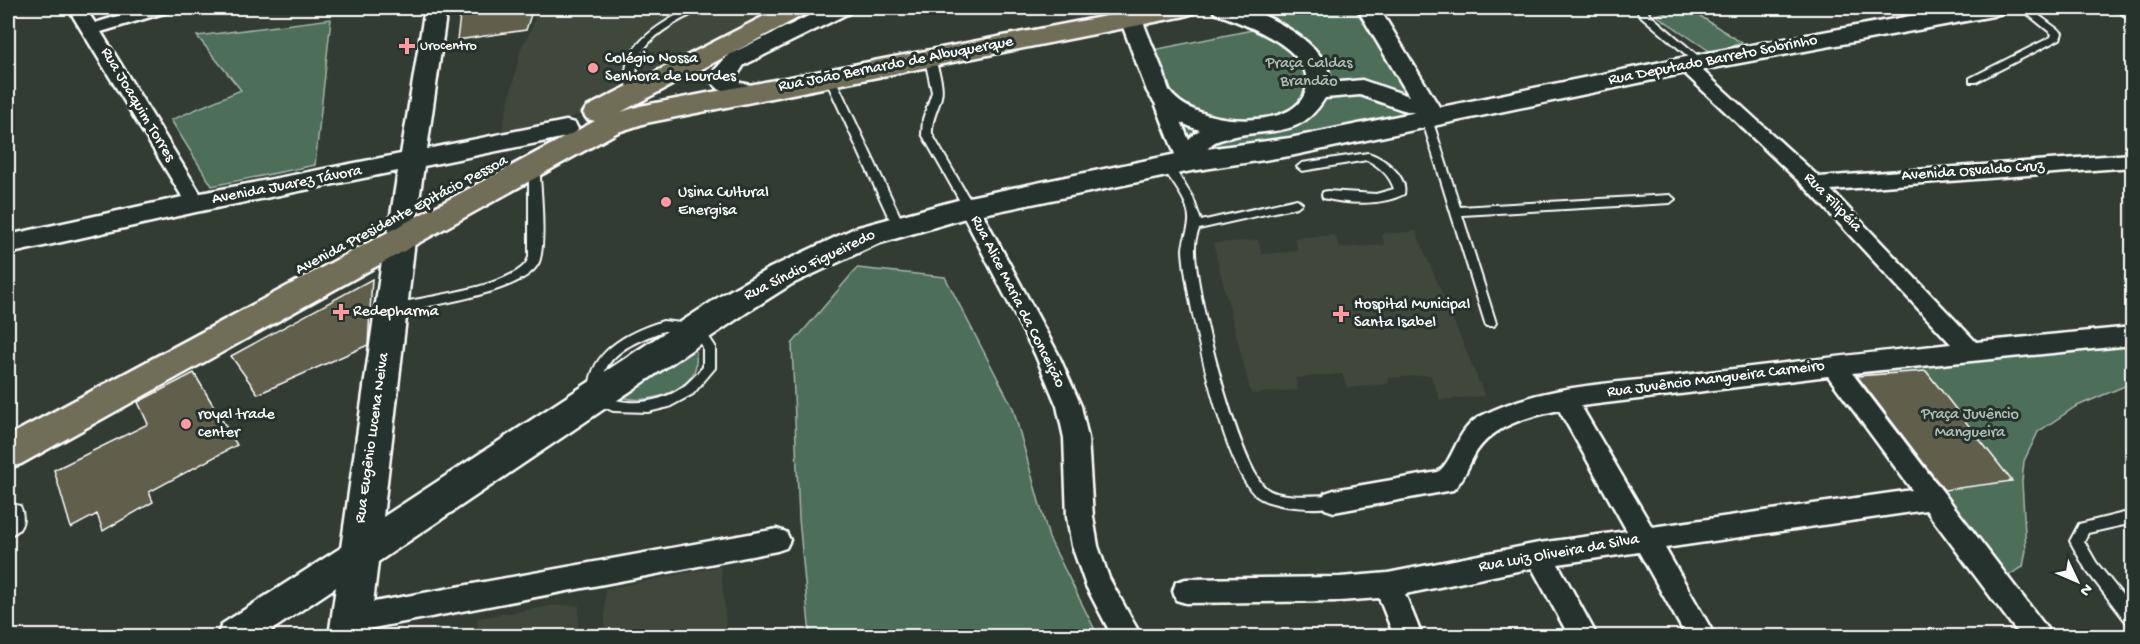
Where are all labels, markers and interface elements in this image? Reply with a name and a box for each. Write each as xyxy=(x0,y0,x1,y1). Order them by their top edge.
street label: Rua Deputado Barreto Sobrinho xyxy=(1607,31,1819,91)
street label: Rua João Bernardo de Albuquerque xyxy=(777,33,1016,97)
marker: Urocentro xyxy=(398,37,416,55)
place label: Urocentro xyxy=(420,38,477,55)
street label: Rua Joaquim Torres xyxy=(95,44,179,166)
place label: Colégio Nossa Senhora de Lourdes xyxy=(605,50,737,87)
park label: Praça Caldas Brandão xyxy=(1265,55,1353,92)
marker: Colégio Nossa Senhora de Lourdes xyxy=(586,61,600,75)
street label: Avenida Presidente Epitácio Pessoa xyxy=(293,151,512,280)
street label: Avenida Osvaldo Cruz xyxy=(1901,157,2046,186)
street label: Avenida Juarez Távora xyxy=(210,162,365,210)
street label: Rua Filipéia xyxy=(1799,169,1866,238)
place label: Usina Cultural Energisa xyxy=(678,184,769,221)
marker: Usina Cultural Energisa xyxy=(659,195,673,209)
street label: Rua Alice Maria da Conceição xyxy=(965,213,1069,391)
street label: Rua Síndio Figueiredo xyxy=(741,226,879,306)
place label: Hospital Municipal Santa Isabel xyxy=(1354,296,1470,333)
place label: Redepharma xyxy=(353,303,440,322)
marker: Redepharma xyxy=(334,305,348,319)
marker: Hospital Municipal Santa Isabel xyxy=(1332,305,1350,323)
street label: Rua Eugênio Lucena Neiva xyxy=(352,350,395,524)
street label: Rua Juvêncio Mangueira Carneiro xyxy=(1606,357,1826,403)
place label: royal trade center xyxy=(198,406,275,443)
park label: Praça Juvêncio Mangueira xyxy=(1920,406,2019,443)
marker: royal trade center xyxy=(179,417,193,431)
street label: Rua Luiz Oliveira da Silva xyxy=(1477,530,1642,577)
north arrow xyxy=(2047,551,2107,611)
text: N xyxy=(2074,579,2096,600)

